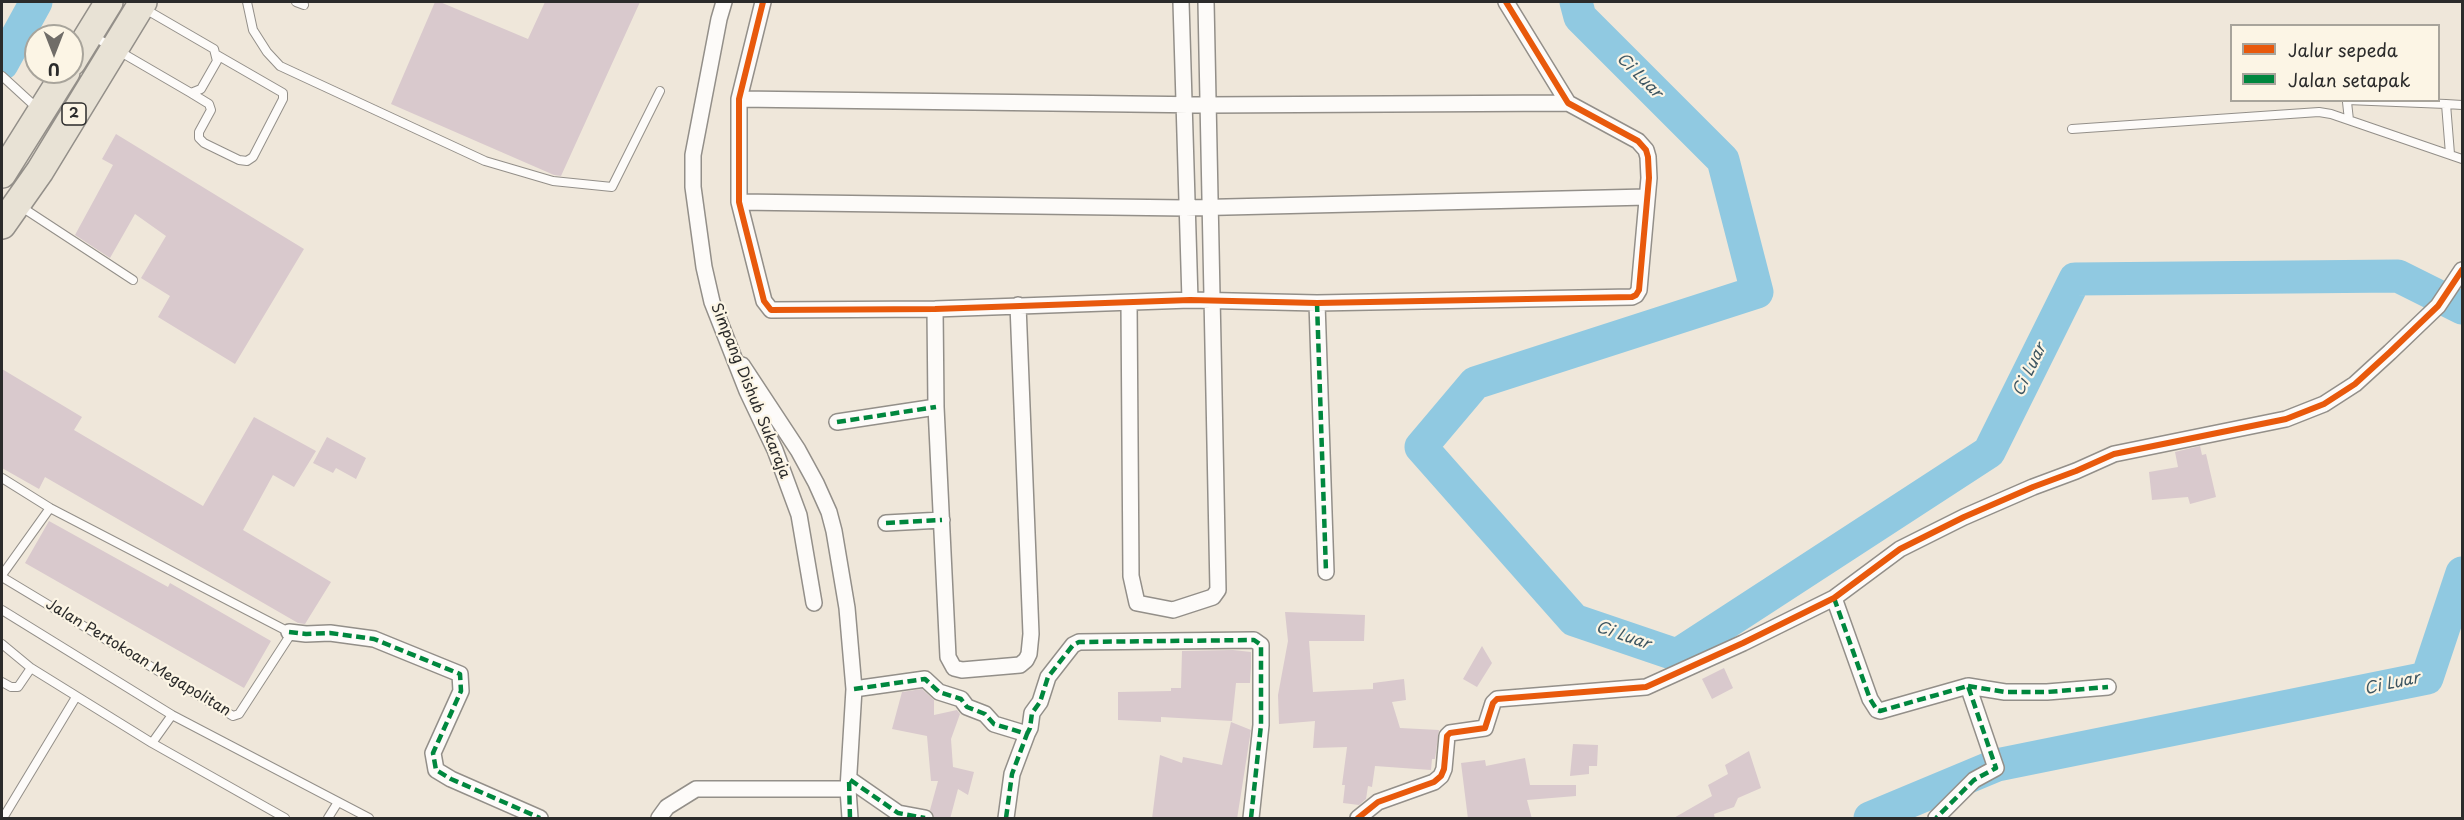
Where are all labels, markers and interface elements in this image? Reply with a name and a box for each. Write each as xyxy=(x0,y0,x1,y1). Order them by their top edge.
north arrow xyxy=(24,24,84,84)
legend xyxy=(2230,24,2440,102)
text: Jalur sepeda xyxy=(2288,36,2398,63)
water label: Ci Luar xyxy=(1612,49,1666,103)
text: U xyxy=(48,58,60,82)
text: Jalan setapak xyxy=(2288,66,2410,93)
road number: 2 xyxy=(62,103,86,125)
street label: Simpang Dishub Sukaraja xyxy=(707,301,793,481)
water label: Ci Luar xyxy=(2009,341,2051,399)
street label: Jalan Pertokoan Megapolitan xyxy=(42,595,234,721)
water label: Ci Luar xyxy=(1593,618,1653,654)
water label: Ci Luar xyxy=(2363,669,2421,699)

